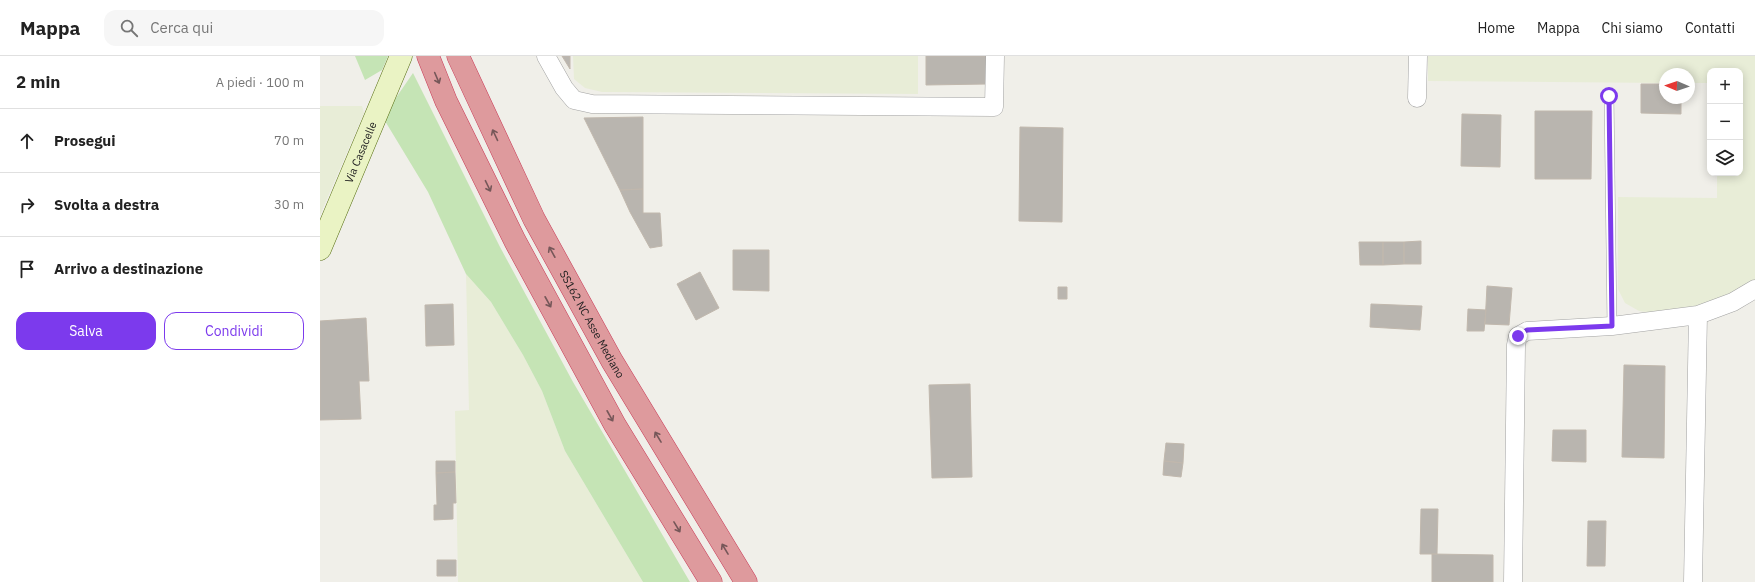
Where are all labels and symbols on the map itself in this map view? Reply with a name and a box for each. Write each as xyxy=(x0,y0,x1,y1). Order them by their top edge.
north arrow xyxy=(1659,68,1695,104)
one-way arrow xyxy=(434,72,441,84)
route start xyxy=(1600,87,1618,105)
street label: Via Casacelle xyxy=(342,119,380,185)
one-way arrow xyxy=(491,129,498,141)
one-way arrow xyxy=(485,180,492,192)
one-way arrow xyxy=(548,246,555,258)
street label: SS162 NC Asse Mediano xyxy=(557,268,628,381)
one-way arrow xyxy=(544,296,552,308)
route end xyxy=(1509,327,1527,345)
one-way arrow xyxy=(606,410,614,422)
one-way arrow xyxy=(654,432,662,443)
one-way arrow xyxy=(673,521,681,532)
one-way arrow xyxy=(721,543,729,555)

